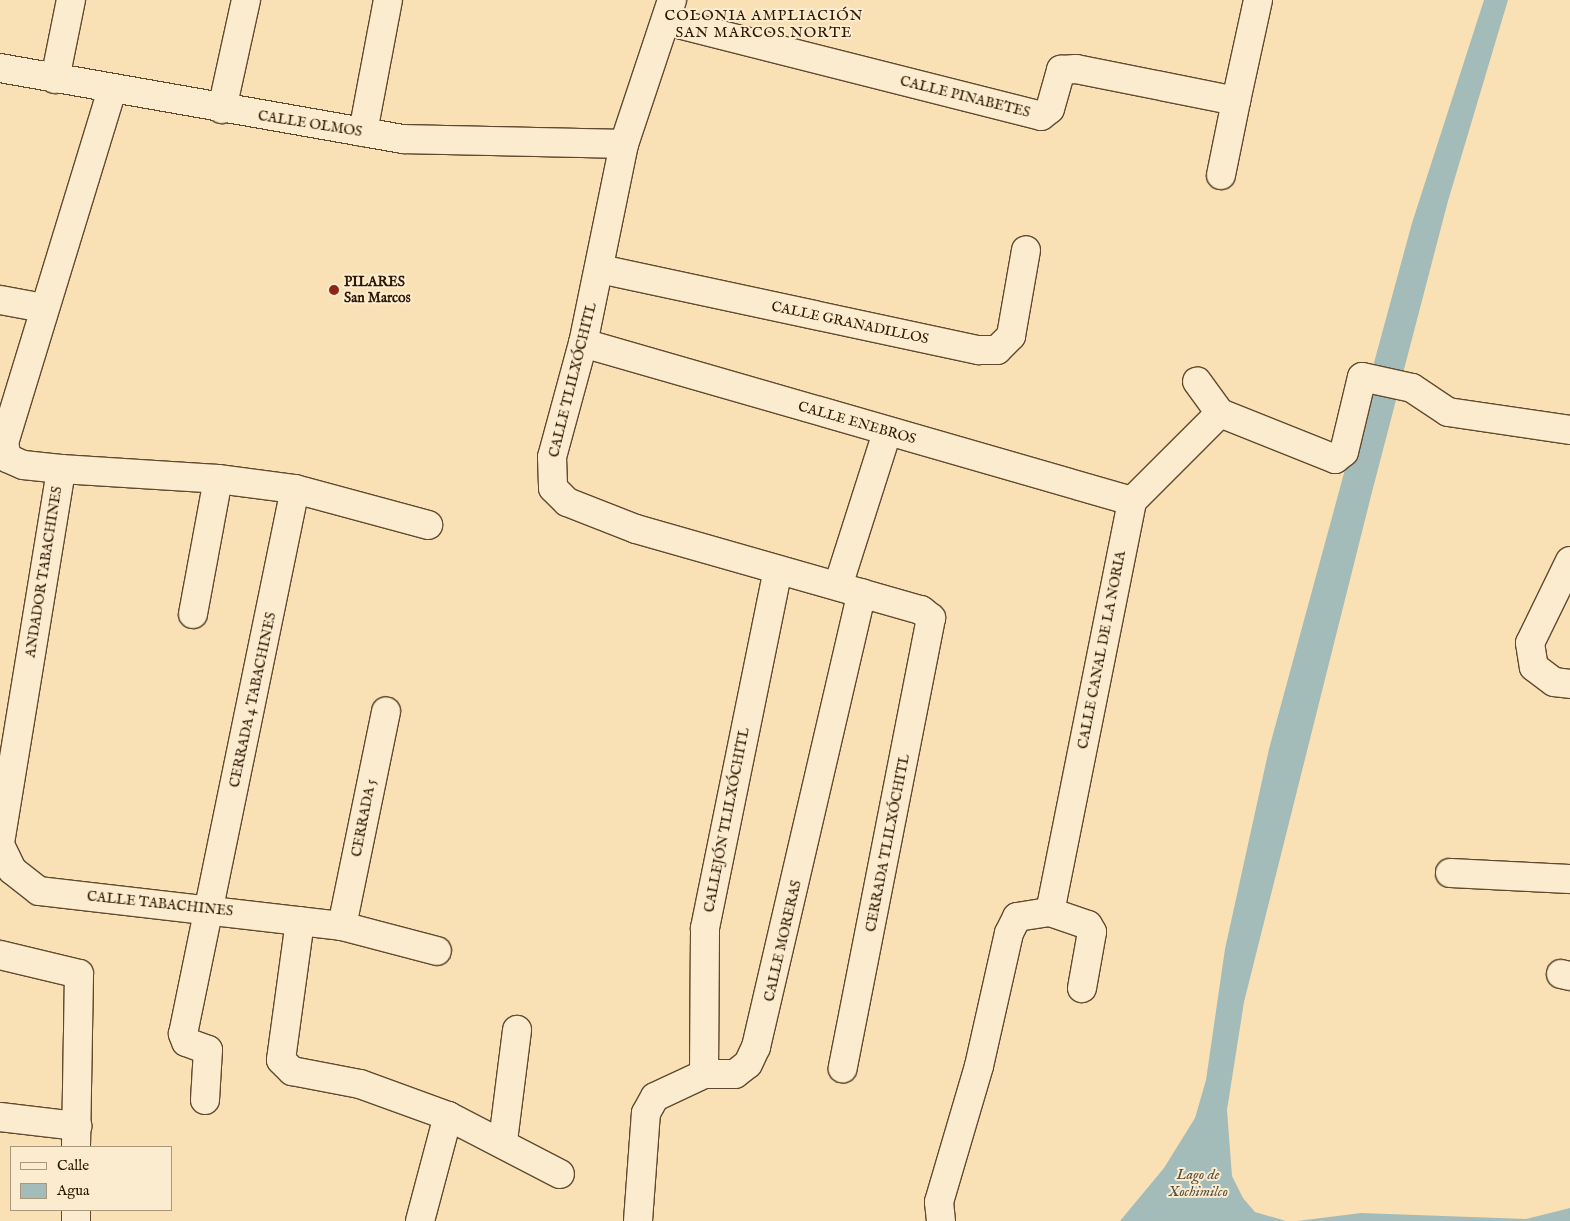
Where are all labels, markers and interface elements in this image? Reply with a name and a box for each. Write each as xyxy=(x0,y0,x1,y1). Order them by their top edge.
district label: COLONIA AMPLIACIÓN SAN MARCOS NORTE xyxy=(662,6,866,41)
street label: CALLE PINABETES xyxy=(898,73,1032,121)
street label: CALLE OLMOS xyxy=(257,107,363,141)
place label: PILARES San Marcos xyxy=(344,274,411,306)
marker: PILARES San Marcos xyxy=(328,284,340,296)
street label: CALLE GRANADILLOS xyxy=(770,298,930,348)
street label: CALLE TLILXÓCHITL xyxy=(546,301,600,459)
street label: CALLE ENEBROS xyxy=(796,398,918,448)
street label: ANDADOR TABACHINES xyxy=(22,485,66,659)
street label: CALLE CANAL DE LA NORIA xyxy=(1075,550,1129,750)
street label: CERRADA 4 TABACHINES xyxy=(226,611,280,789)
street label: CALLEJÓN TLILXÓCHITL xyxy=(701,726,753,914)
street label: CERRADA TLILXÓCHITL xyxy=(863,753,913,933)
street label: CERRADA 5 xyxy=(348,778,380,858)
street label: CALLE MORERAS xyxy=(761,879,805,1003)
street label: CALLE TABACHINES xyxy=(86,888,234,920)
legend xyxy=(10,1146,172,1211)
text: Calle xyxy=(57,1156,89,1175)
water label: Lago de Xochimilco xyxy=(1168,1165,1228,1200)
text: Agua xyxy=(57,1181,90,1200)

